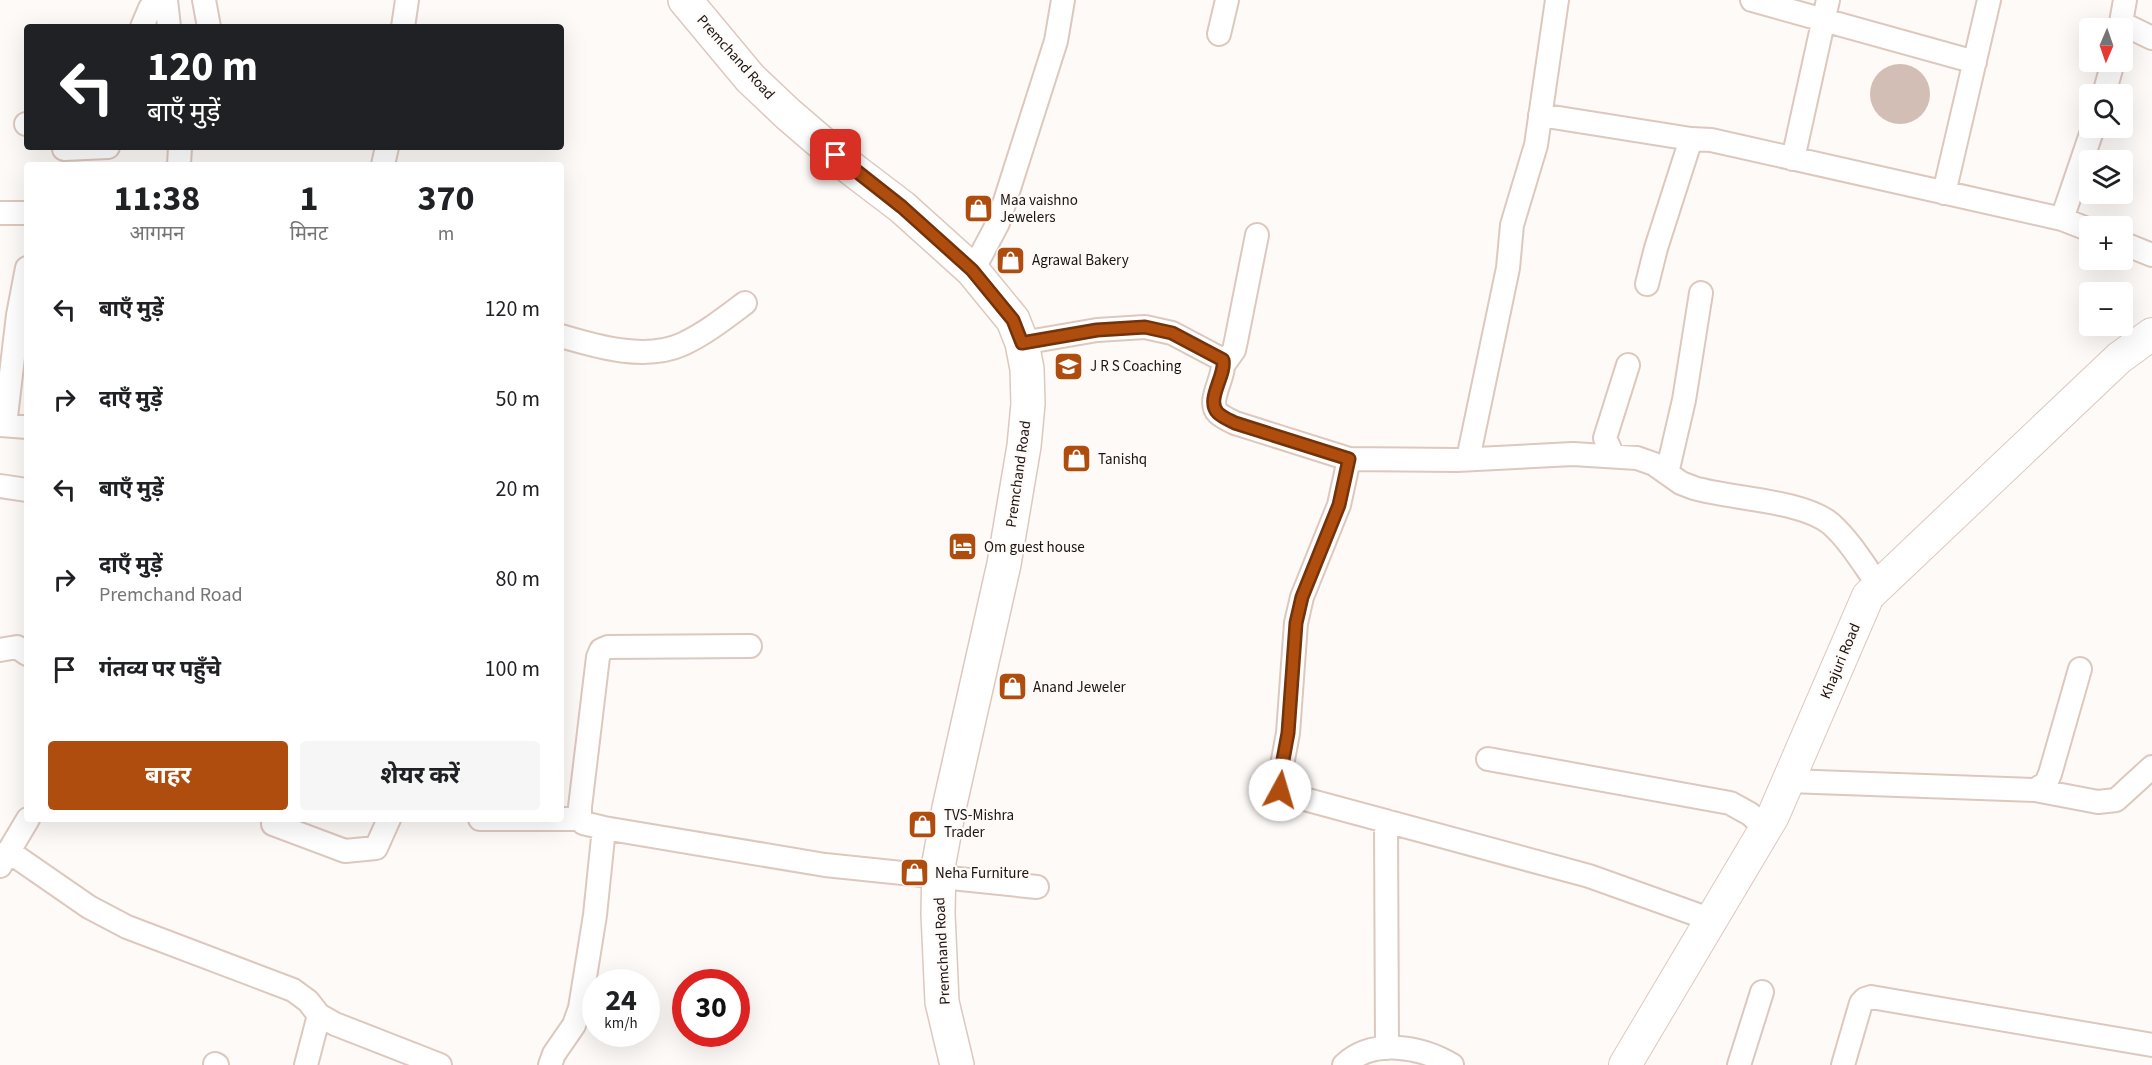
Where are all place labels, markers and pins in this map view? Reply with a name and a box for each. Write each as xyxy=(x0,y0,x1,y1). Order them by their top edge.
pin xyxy=(810,129,861,180)
place label: Maa vaishno Jewelers xyxy=(1000,190,1078,228)
shop icon: Maa vaishno Jewelers xyxy=(963,193,995,225)
shop icon: Agrawal Bakery xyxy=(995,244,1027,276)
place label: Agrawal Bakery xyxy=(1032,250,1129,271)
school or university icon: J R S Coaching xyxy=(1053,350,1085,382)
place label: J R S Coaching xyxy=(1090,356,1182,377)
shop icon: Tanishq xyxy=(1061,443,1093,475)
place label: Tanishq xyxy=(1098,449,1147,470)
hotel icon: Om guest house xyxy=(947,531,979,563)
place label: Om guest house xyxy=(984,537,1085,558)
shop icon: Anand Jeweler xyxy=(996,671,1028,703)
place label: Anand Jeweler xyxy=(1033,677,1127,698)
place label: TVS-Mishra Trader xyxy=(944,805,1014,843)
shop icon: TVS-Mishra Trader xyxy=(907,808,939,840)
shop icon: Neha Furniture xyxy=(898,857,930,889)
place label: Neha Furniture xyxy=(935,863,1029,884)

